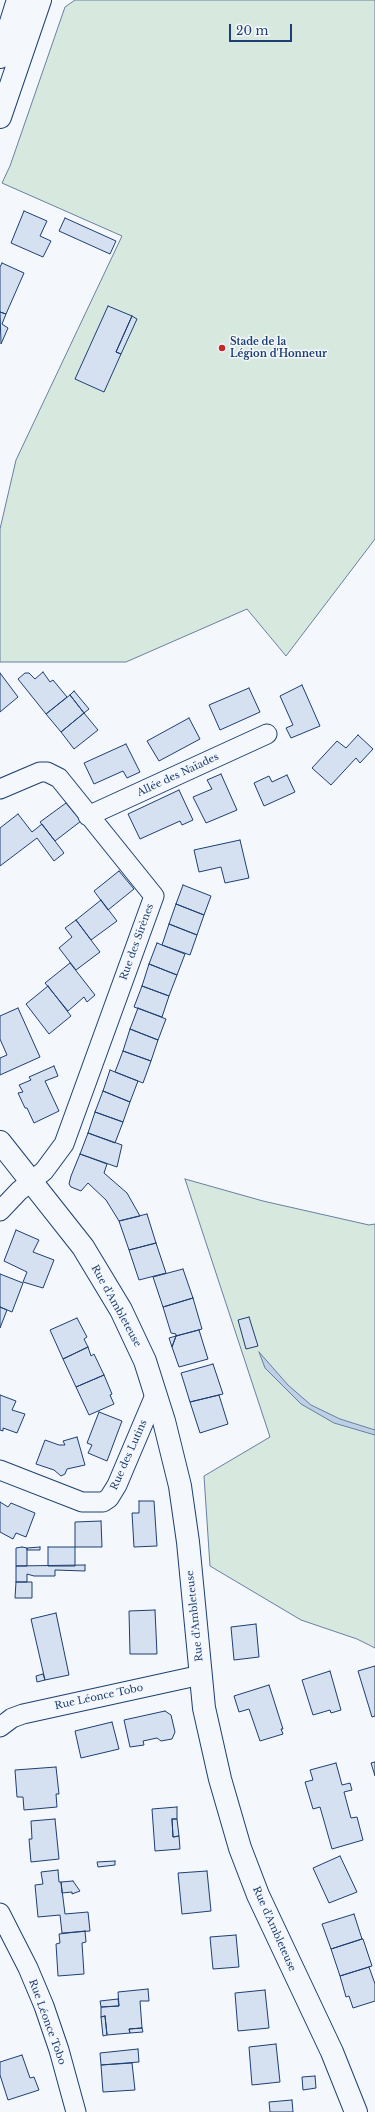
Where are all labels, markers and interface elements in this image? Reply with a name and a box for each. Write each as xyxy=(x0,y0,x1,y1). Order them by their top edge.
scale bar xyxy=(231,16,294,42)
text: 20 m xyxy=(236,23,268,38)
place label: Stade de la Légion d'Honneur xyxy=(230,336,327,360)
marker: Stade de la Légion d'Honneur xyxy=(217,343,227,353)
street label: Allée des Naïades xyxy=(135,751,221,799)
street label: Rue des Sirènes xyxy=(118,902,156,982)
street label: Rue d'Ambleteuse xyxy=(88,1263,144,1349)
street label: Rue des Lutins xyxy=(108,1418,150,1492)
street label: Rue d'Ambleteuse xyxy=(184,1570,206,1662)
street label: Rue Léonce Tobo xyxy=(54,1682,144,1712)
street label: Rue d'Ambleteuse xyxy=(250,1885,298,1973)
street label: Rue Léonce Tobo xyxy=(26,1978,68,2066)

